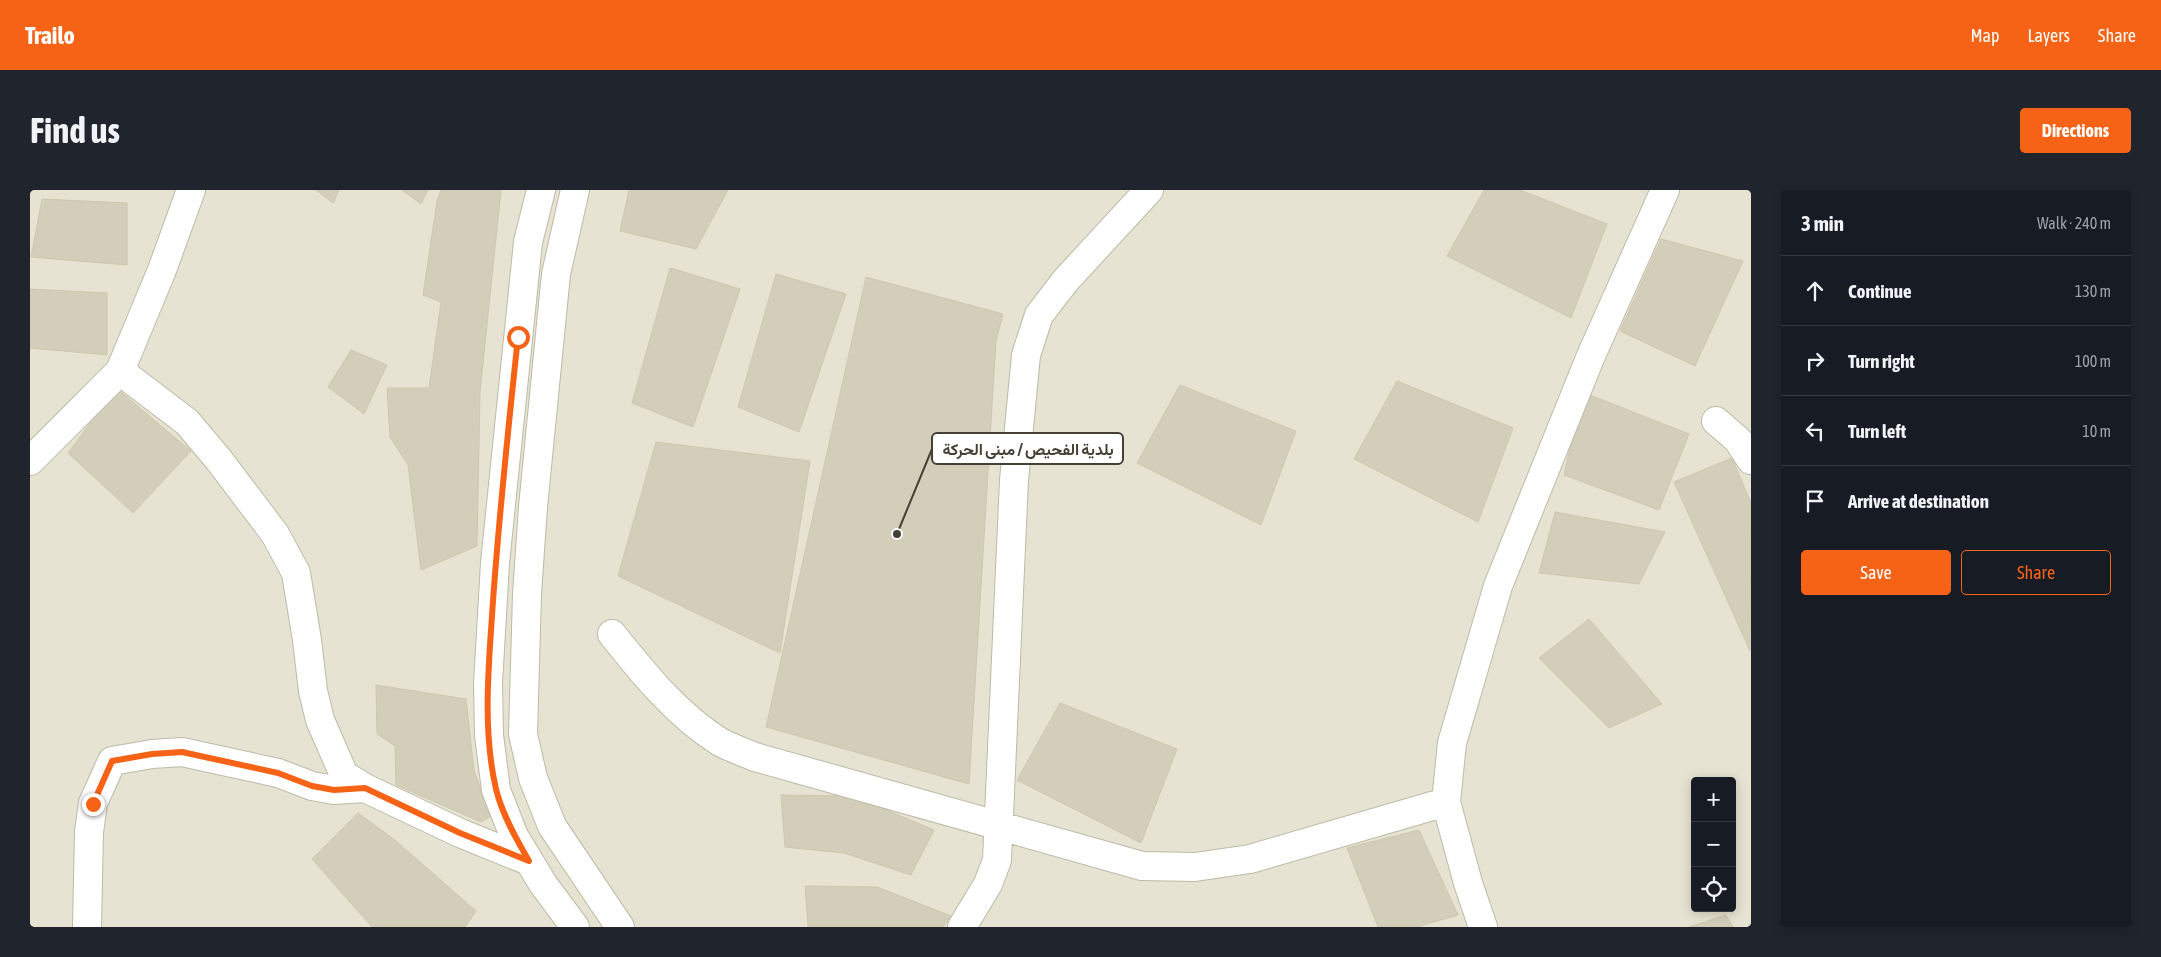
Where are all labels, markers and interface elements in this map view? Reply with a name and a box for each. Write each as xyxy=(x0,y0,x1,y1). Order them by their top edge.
text: Trailo xyxy=(25,22,75,49)
text: Map xyxy=(1970,25,1999,46)
text: Layers xyxy=(2027,25,2070,46)
text: Share xyxy=(2098,25,2136,46)
button: Directions xyxy=(2020,108,2131,153)
text: Find us xyxy=(30,110,120,150)
text: 3 min xyxy=(1801,211,1844,235)
text: Walk · 240 m xyxy=(2037,214,2111,232)
icon: ahead xyxy=(1801,277,1829,305)
text: Continue xyxy=(1848,280,1912,302)
text: 130 m xyxy=(2075,282,2111,300)
route start xyxy=(507,326,530,349)
icon: right xyxy=(1801,347,1829,375)
text: Turn right xyxy=(1848,350,1915,372)
text: 100 m xyxy=(2075,352,2111,370)
icon: left xyxy=(1801,417,1829,445)
text: Turn left xyxy=(1848,420,1906,442)
text: 10 m xyxy=(2082,422,2111,440)
callout: بلدية الفحيص / مبنى الحركة xyxy=(932,433,1123,464)
text: بلدية الفحيص / مبنى الحركة xyxy=(942,440,1114,460)
icon: arrive xyxy=(1801,487,1829,515)
text: Arrive at destination xyxy=(1848,490,1989,512)
button: Save xyxy=(1801,550,1951,595)
button: Share xyxy=(1961,550,2111,595)
map controls xyxy=(1691,777,1736,912)
button: + xyxy=(1691,777,1736,822)
route end xyxy=(82,793,105,816)
button: − xyxy=(1691,822,1736,867)
button: locate xyxy=(1691,867,1736,912)

